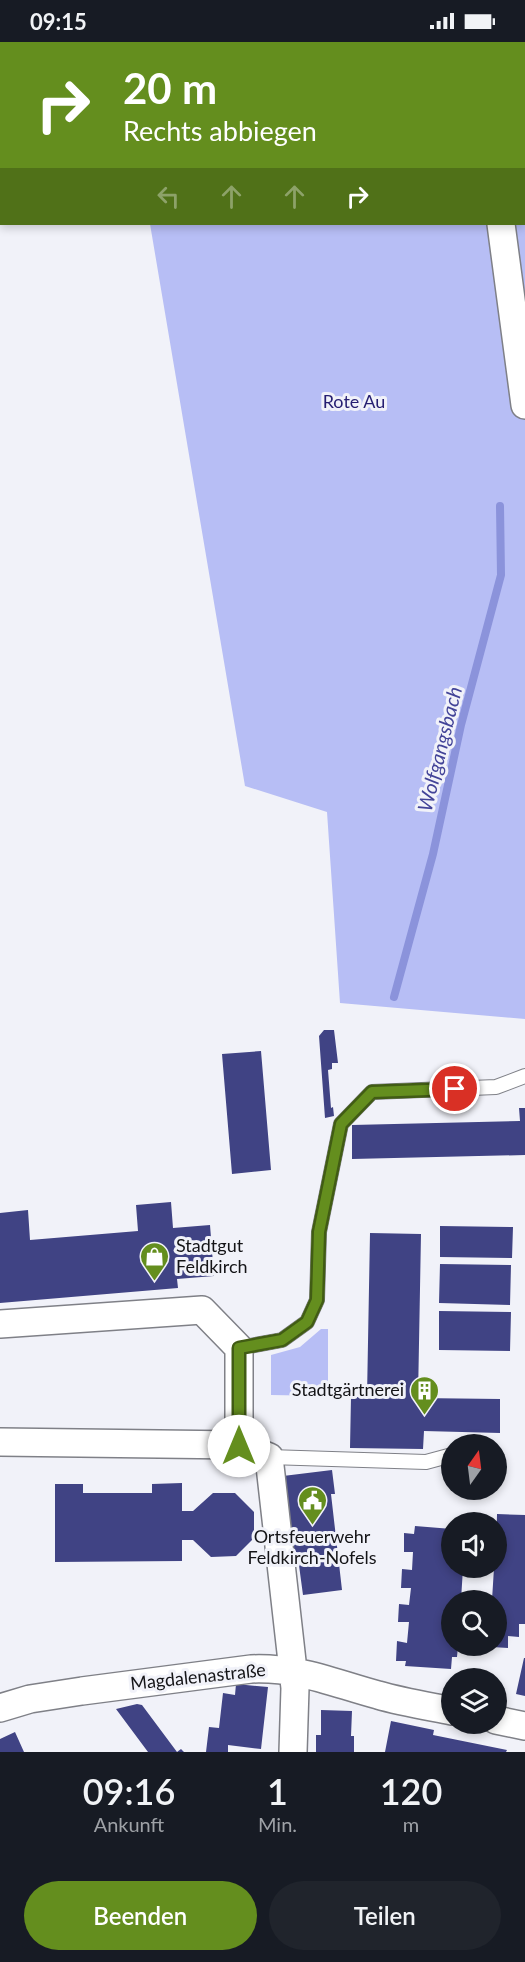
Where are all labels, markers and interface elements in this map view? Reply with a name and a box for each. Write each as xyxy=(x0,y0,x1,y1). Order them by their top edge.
text: 09:15 xyxy=(30,8,87,35)
text: 20 m xyxy=(123,63,217,113)
icon: right xyxy=(24,66,102,144)
text: Rechts abbiegen xyxy=(123,114,317,147)
icon: left xyxy=(152,180,185,213)
icon: ahead xyxy=(215,180,248,213)
icon: ahead xyxy=(278,180,311,213)
icon: right xyxy=(341,180,374,213)
park label: Rote Au xyxy=(323,390,385,412)
water label: Wolfgangsbach xyxy=(412,684,466,814)
pin xyxy=(429,1063,480,1114)
icon: arrive xyxy=(438,1072,471,1105)
place label: Stadtgut Feldkirch xyxy=(176,1234,248,1277)
shop icon: Stadtgut Feldkirch xyxy=(139,1240,171,1282)
building icon: Stadtgärtnerei xyxy=(409,1374,441,1416)
place label: Stadtgärtnerei xyxy=(292,1378,404,1400)
position arrow xyxy=(207,1414,271,1478)
north arrow xyxy=(441,1434,507,1500)
map controls xyxy=(441,1434,507,1734)
public building icon: Ortsfeuerwehr Feldkirch-Nofels xyxy=(296,1484,328,1526)
button: sound xyxy=(441,1512,507,1578)
place label: Ortsfeuerwehr Feldkirch-Nofels xyxy=(247,1525,377,1568)
button: search xyxy=(441,1590,507,1656)
street label: Magdalenastraße xyxy=(129,1658,267,1694)
button: layers xyxy=(441,1668,507,1734)
text: 09:16 xyxy=(83,1769,175,1813)
text: 1 xyxy=(267,1769,288,1813)
text: 120 xyxy=(380,1769,442,1813)
text: Ankunft xyxy=(94,1812,164,1836)
text: Min. xyxy=(258,1812,297,1836)
text: m xyxy=(403,1812,419,1836)
button: Beenden xyxy=(24,1881,257,1950)
button: Teilen xyxy=(269,1881,501,1950)

